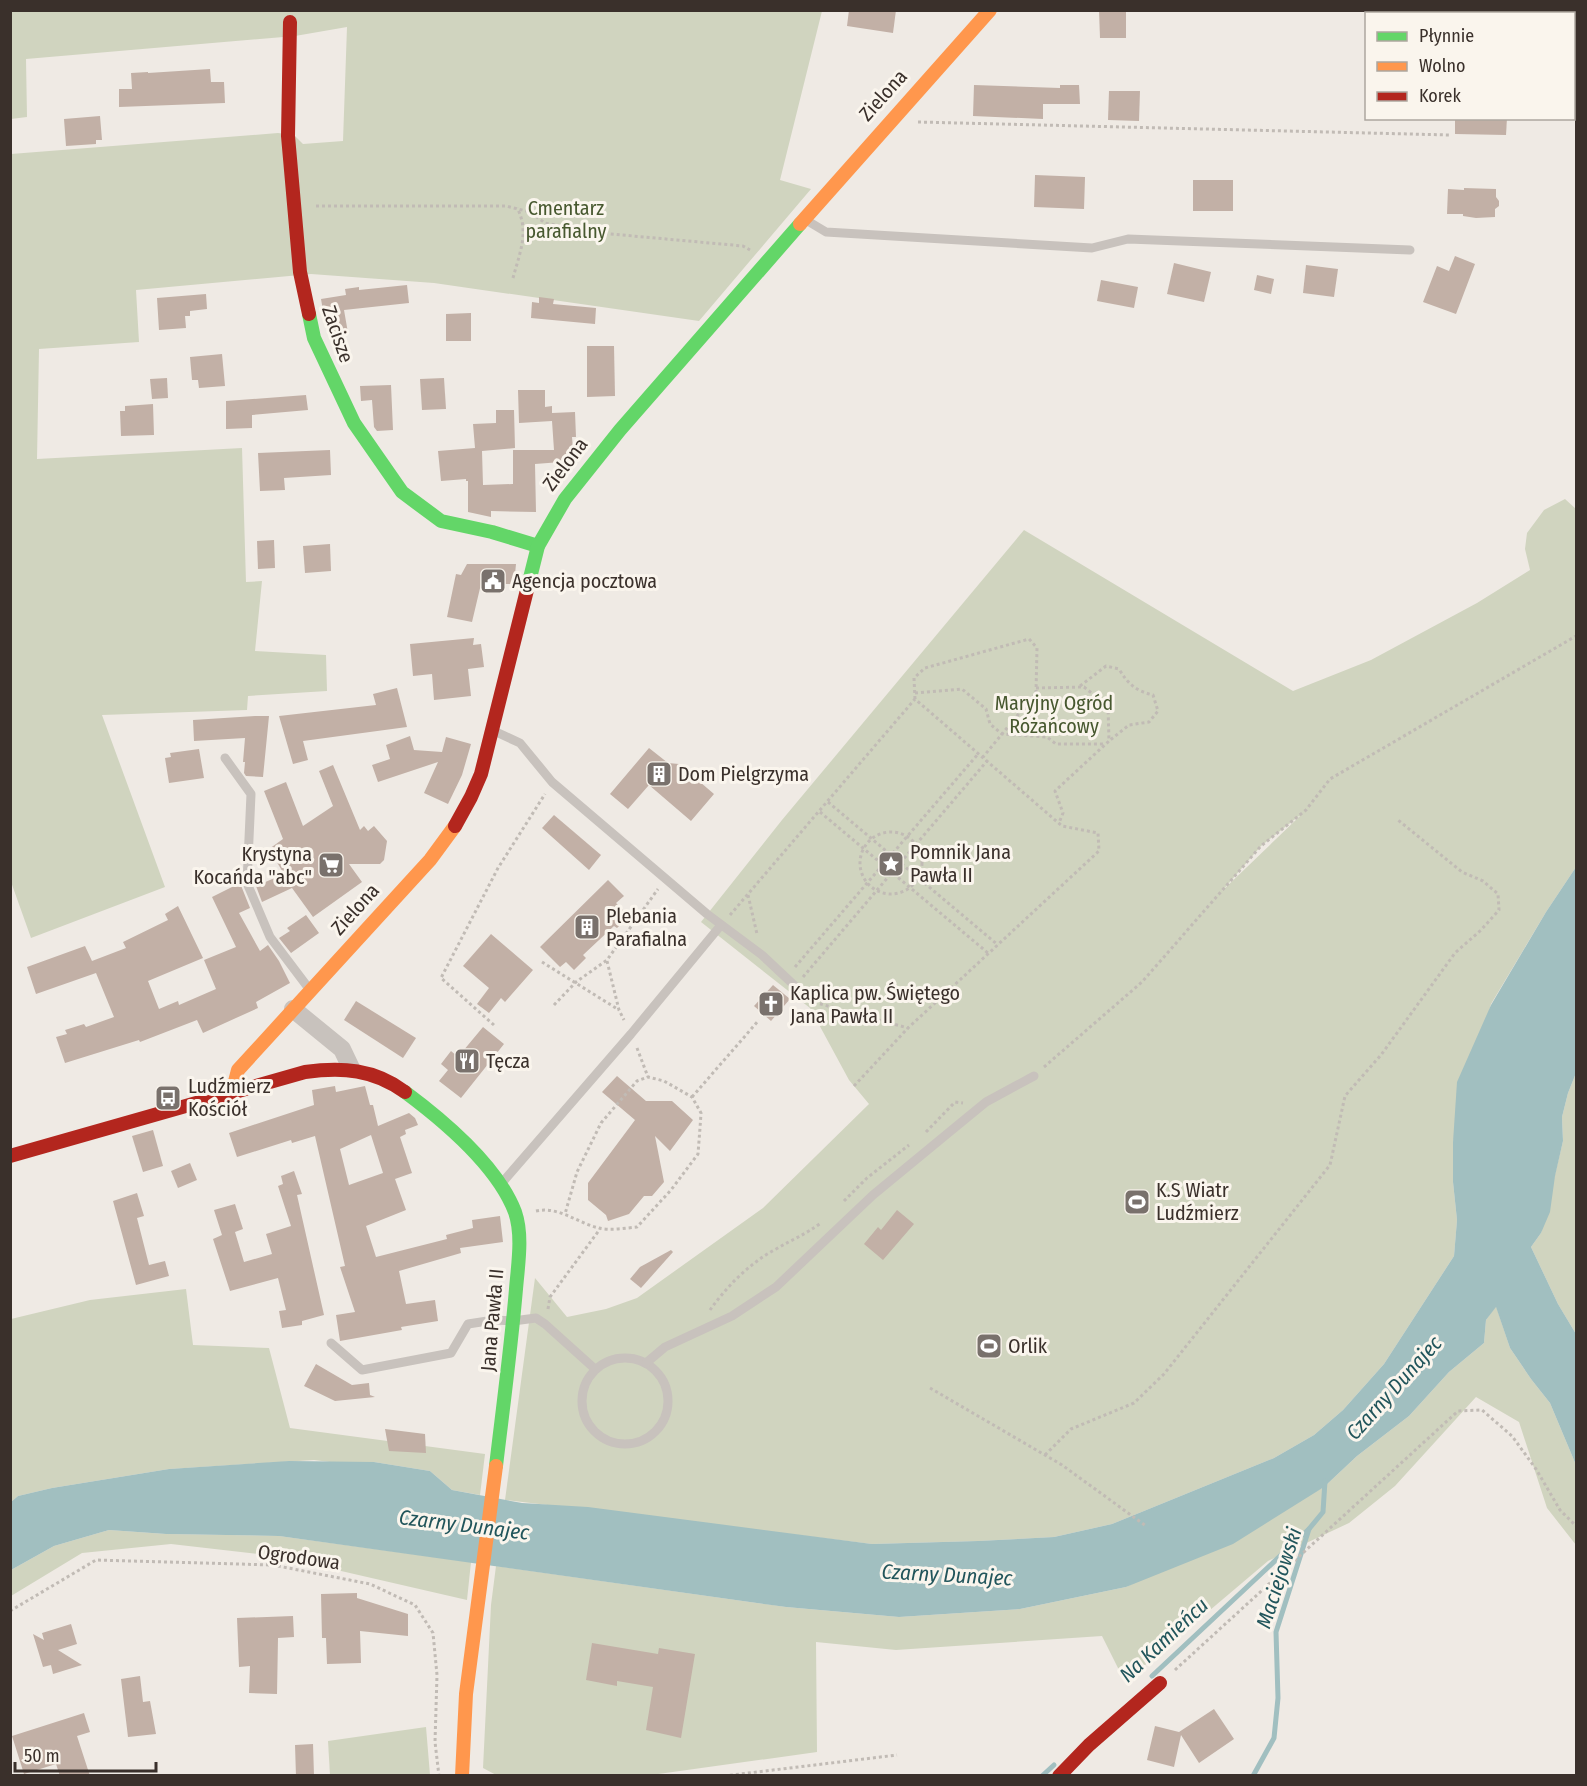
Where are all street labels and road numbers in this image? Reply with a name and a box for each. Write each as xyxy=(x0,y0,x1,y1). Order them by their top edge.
street label: Zielona xyxy=(854,65,912,125)
street label: Zacisze xyxy=(317,302,359,366)
street label: Zielona xyxy=(537,433,593,495)
street label: Zielona xyxy=(326,879,384,939)
street label: Jana Pawła II xyxy=(476,1268,508,1372)
street label: Ogrodowa xyxy=(256,1539,342,1575)

